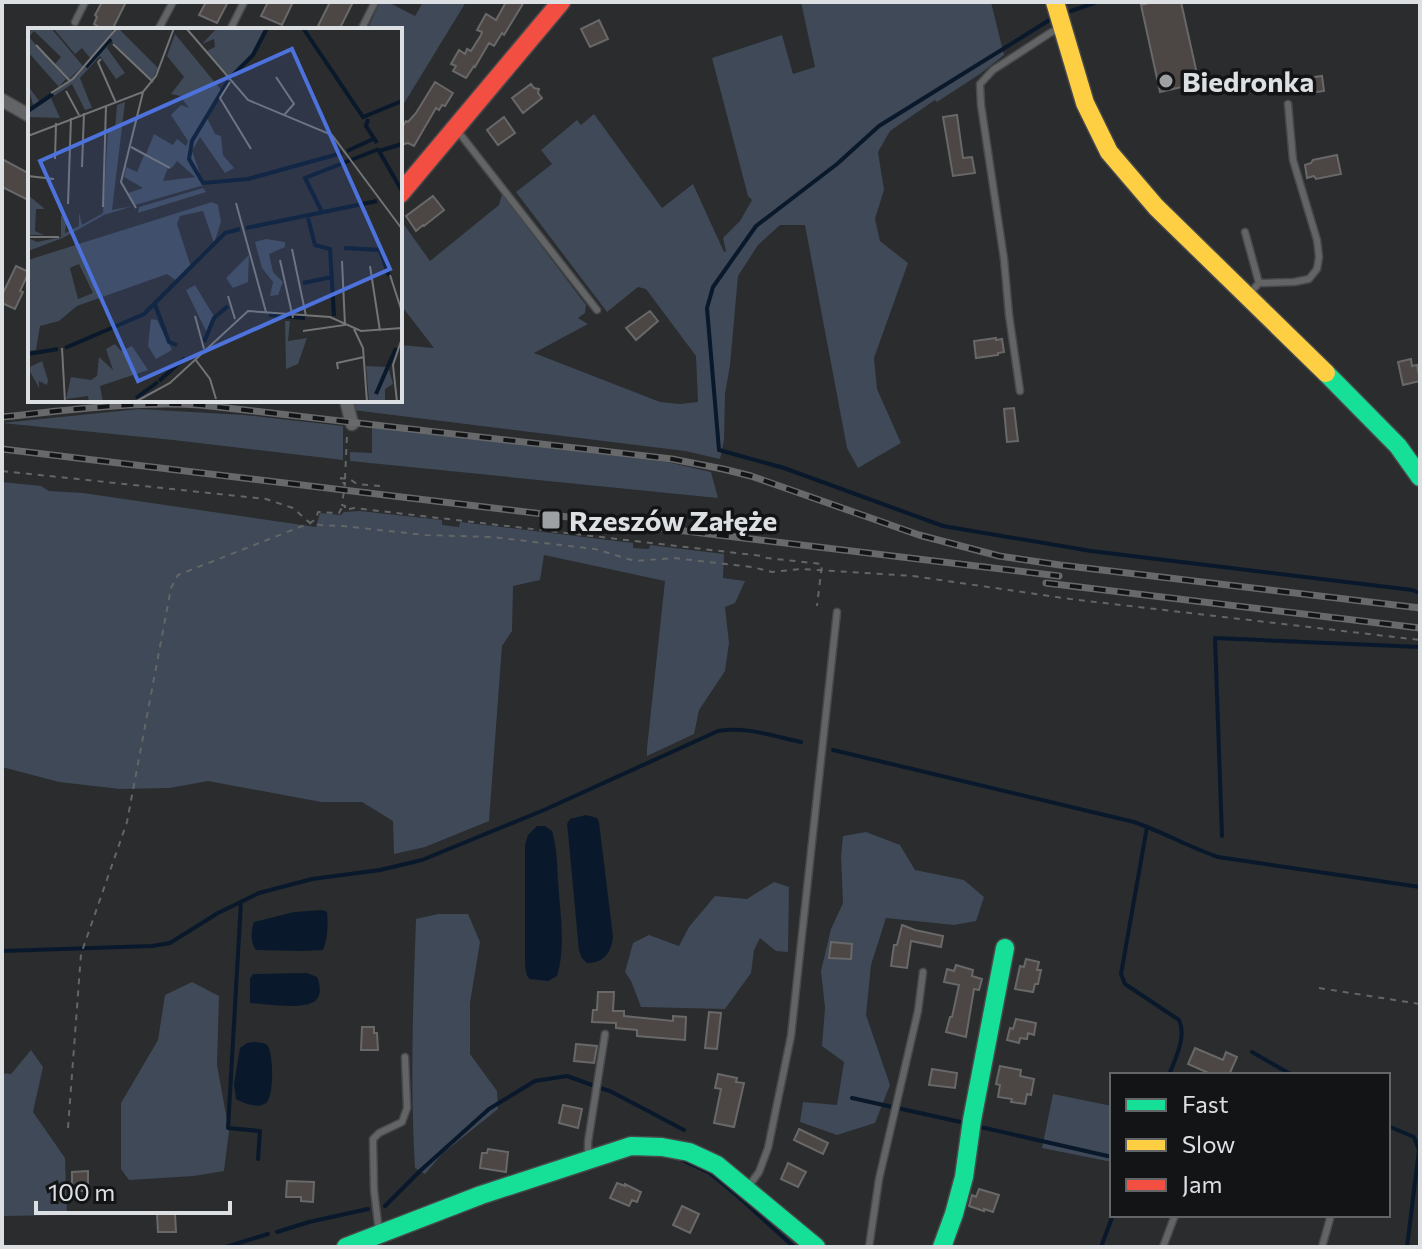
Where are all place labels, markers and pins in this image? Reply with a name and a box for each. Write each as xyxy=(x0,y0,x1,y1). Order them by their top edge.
place label: Biedronka xyxy=(1182,64,1314,98)
marker: Biedronka xyxy=(1157,72,1175,90)
place label: Rzeszów Załęże xyxy=(569,503,777,537)
marker: Rzeszów Załęże xyxy=(540,509,562,531)

